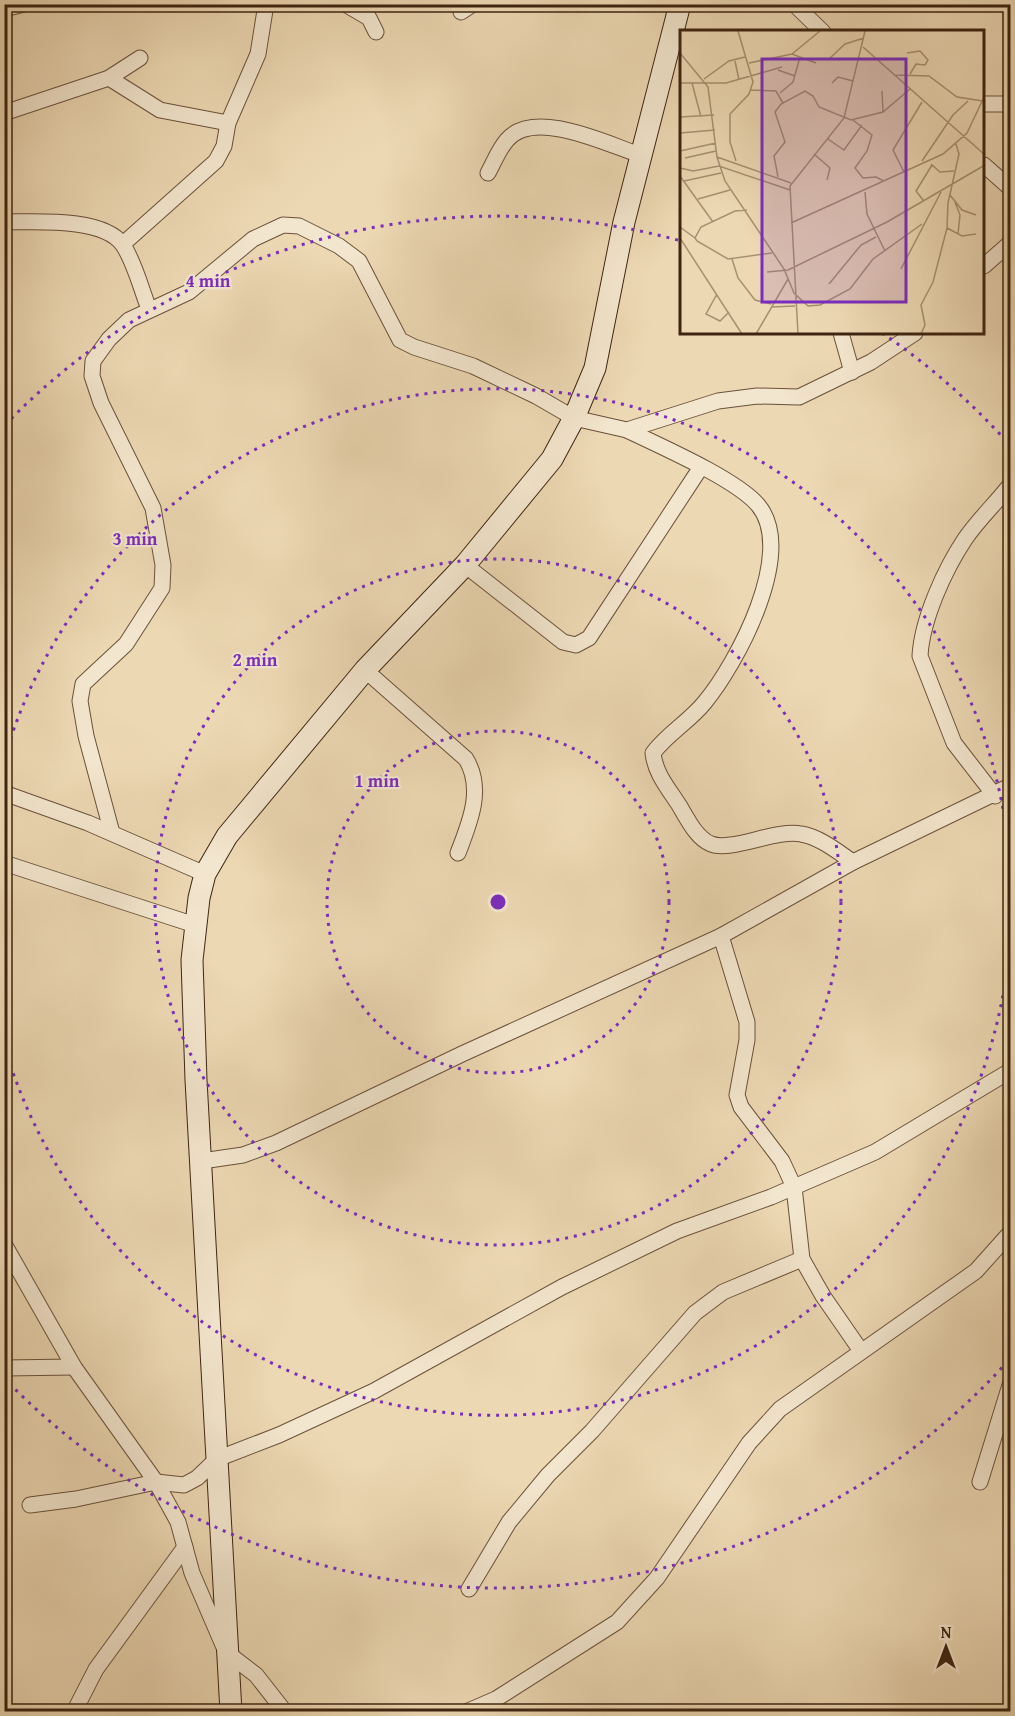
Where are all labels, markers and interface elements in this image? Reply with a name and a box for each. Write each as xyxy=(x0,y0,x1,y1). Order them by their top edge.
inset map xyxy=(680,30,985,334)
text: 4 min xyxy=(186,267,231,294)
text: 3 min xyxy=(113,525,158,552)
text: 2 min xyxy=(233,646,278,673)
text: 1 min xyxy=(355,767,400,794)
centre of rings xyxy=(488,892,508,912)
north arrow xyxy=(916,1617,976,1677)
text: N xyxy=(941,1620,952,1644)

